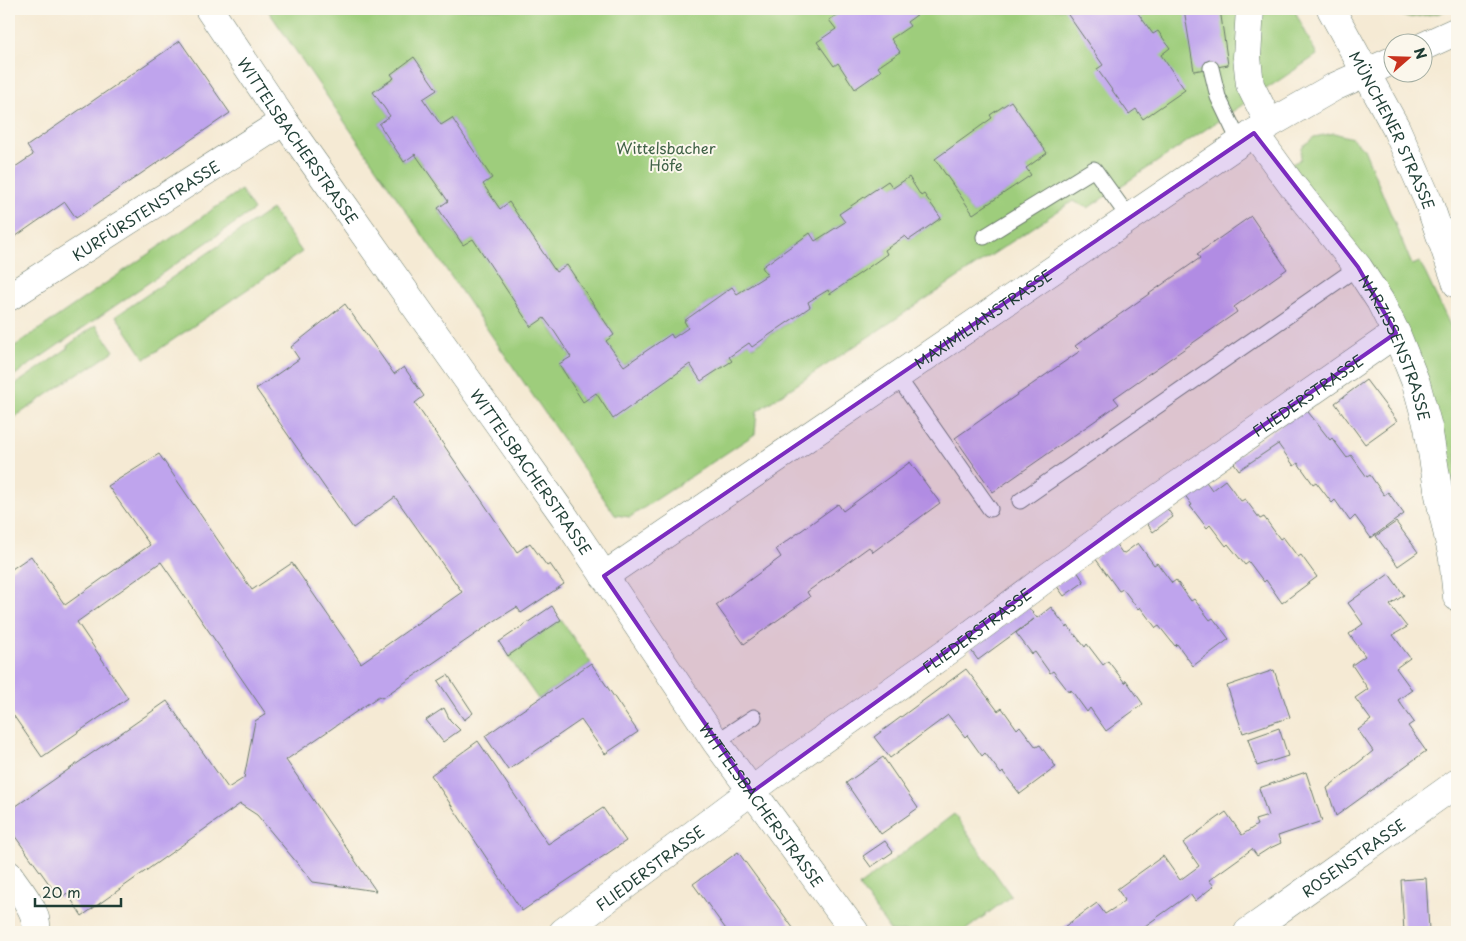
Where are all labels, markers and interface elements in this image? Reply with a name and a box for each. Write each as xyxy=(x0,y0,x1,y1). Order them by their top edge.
north arrow xyxy=(1384,32,1434,82)
street label: MÜNCHENER STRASSE xyxy=(1346,48,1440,214)
street label: WITTELSBACHERSTRASSE xyxy=(233,52,365,228)
park label: Wittelsbacher Höfe xyxy=(616,136,716,176)
street label: KURFÜRSTENSTRASSE xyxy=(67,154,224,266)
street label: MAXIMILIANSTRASSE xyxy=(909,263,1056,373)
street label: NARZISSENSTRASSE xyxy=(1354,269,1437,423)
street label: FLIEDERSTRASSE xyxy=(1247,348,1367,442)
street label: WITTELSBACHERSTRASSE xyxy=(465,384,598,559)
street label: FLIEDERSTRASSE xyxy=(917,582,1036,678)
street label: WITTELSBACHERSTRASSE xyxy=(694,718,830,891)
street label: ROSENSTRASSE xyxy=(1296,812,1410,902)
street label: FLIEDERSTRASSE xyxy=(590,819,709,916)
scale bar xyxy=(35,876,121,908)
text: 20 m xyxy=(42,880,81,903)

